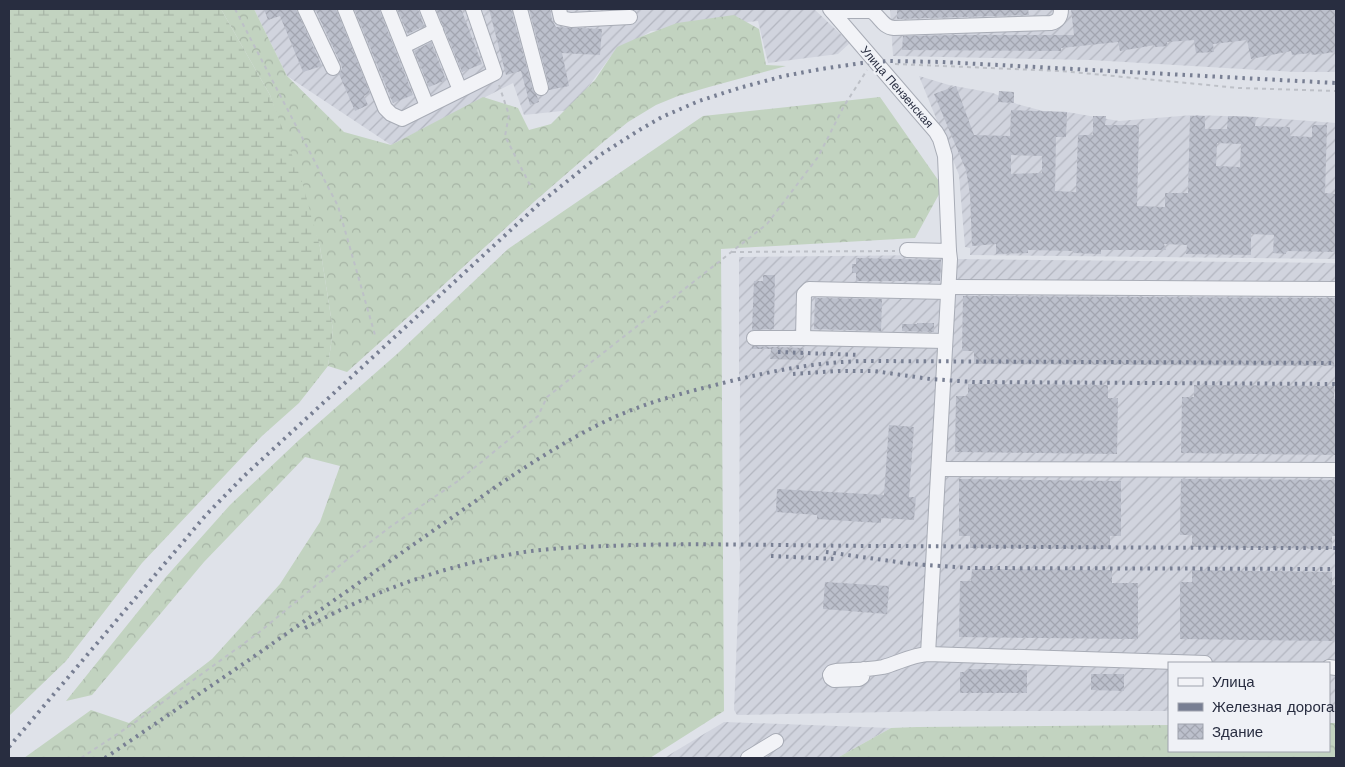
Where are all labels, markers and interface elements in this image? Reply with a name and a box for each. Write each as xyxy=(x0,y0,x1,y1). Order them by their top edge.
street label: Улица Пензенская xyxy=(858,43,936,131)
legend xyxy=(1168,662,1330,752)
text: Улица xyxy=(1212,673,1255,691)
text: Железная дорога xyxy=(1212,698,1335,716)
text: Здание xyxy=(1212,723,1263,741)

